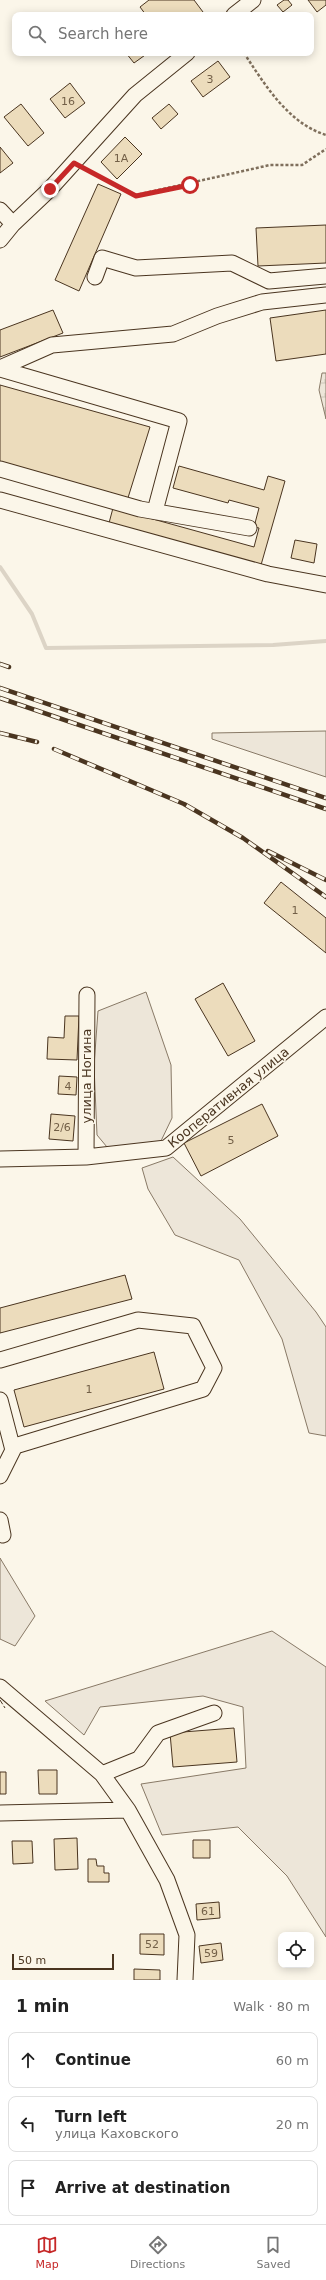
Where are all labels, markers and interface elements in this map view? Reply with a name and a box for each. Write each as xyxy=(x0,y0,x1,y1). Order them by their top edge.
search box xyxy=(12,12,314,56)
icon: search xyxy=(26,23,48,45)
text: Search here xyxy=(58,25,148,43)
house number: 3 xyxy=(207,73,214,86)
house number: 16 xyxy=(61,95,75,108)
house number: 1А xyxy=(114,152,129,165)
route start xyxy=(181,176,199,194)
route end xyxy=(41,180,59,198)
house number: 1 xyxy=(292,904,299,917)
street label: улица Ногина xyxy=(79,1029,94,1123)
street label: Кооперативная улица xyxy=(165,1044,292,1151)
house number: 4 xyxy=(65,1080,72,1093)
house number: 2/6 xyxy=(53,1121,71,1134)
house number: 5 xyxy=(228,1134,235,1147)
house number: 1 xyxy=(86,1383,93,1396)
house number: 61 xyxy=(201,1905,215,1918)
map controls xyxy=(278,1932,314,1968)
button: locate xyxy=(278,1932,314,1968)
house number: 52 xyxy=(145,1938,159,1951)
house number: 59 xyxy=(204,1947,218,1960)
scale bar xyxy=(12,1952,114,1971)
text: 50 m xyxy=(18,1954,46,1967)
text: 1 min xyxy=(16,1996,69,2016)
text: Walk · 80 m xyxy=(233,1999,310,2014)
icon: ahead xyxy=(17,2049,39,2071)
text: Continue xyxy=(55,2051,131,2069)
text: 60 m xyxy=(276,2053,309,2068)
text: Turn left xyxy=(55,2108,127,2126)
icon: left xyxy=(17,2113,39,2135)
text: 20 m xyxy=(276,2117,309,2132)
text: улица Каховского xyxy=(55,2126,179,2141)
icon: arrive xyxy=(17,2177,39,2199)
text: Arrive at destination xyxy=(55,2179,230,2197)
tab: Map xyxy=(36,2234,59,2271)
tab: Directions xyxy=(130,2234,185,2271)
tab: Saved xyxy=(256,2234,290,2271)

